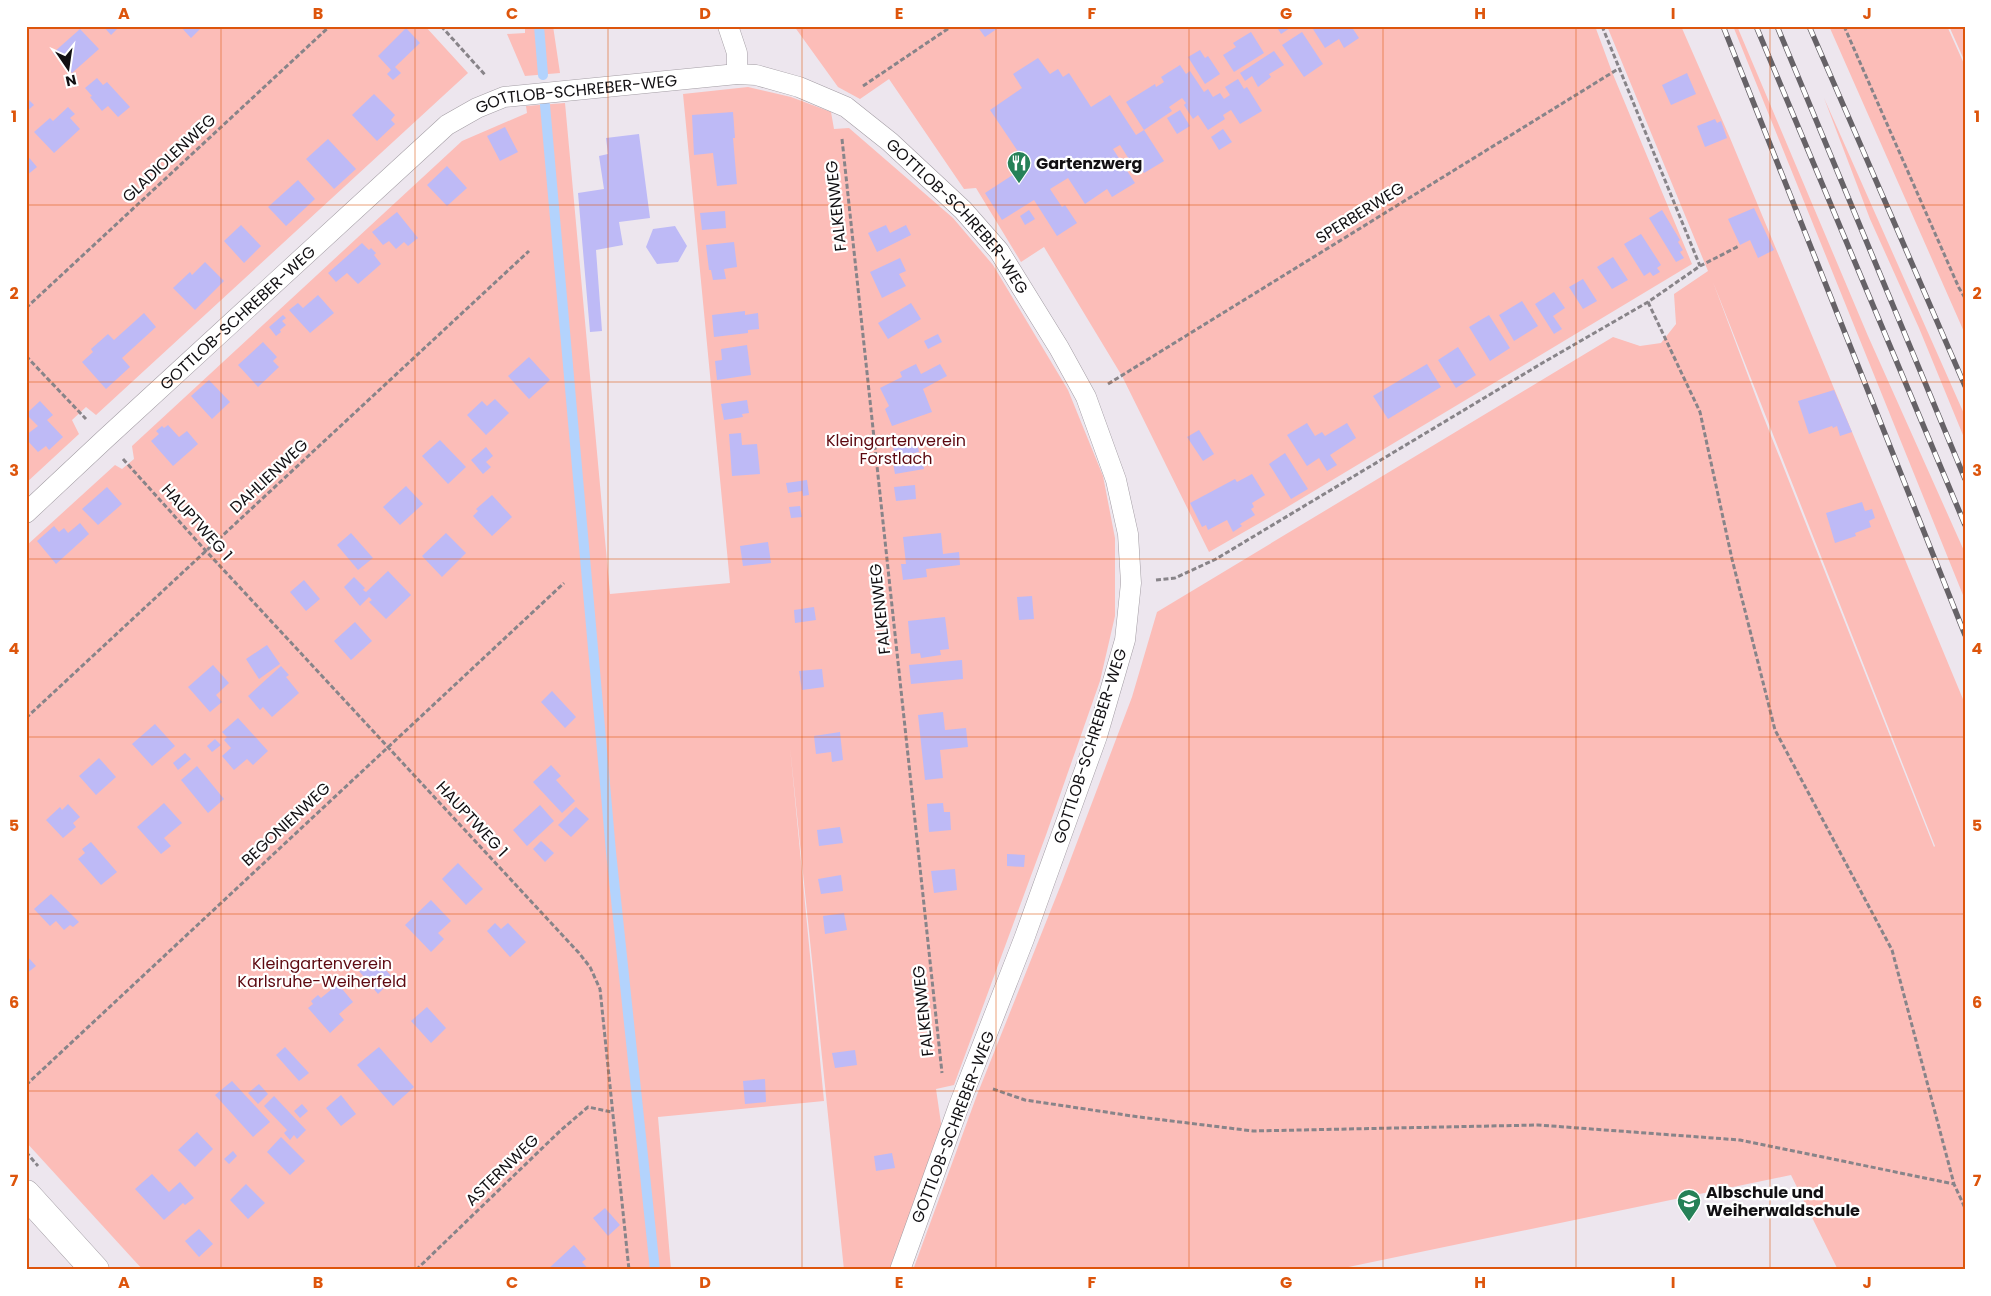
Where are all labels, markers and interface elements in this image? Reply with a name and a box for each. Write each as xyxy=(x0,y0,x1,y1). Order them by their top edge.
text: A xyxy=(118,2,130,25)
text: B xyxy=(313,2,323,25)
text: C xyxy=(506,2,518,25)
text: D xyxy=(699,2,711,25)
text: E xyxy=(895,2,903,25)
text: F xyxy=(1088,2,1097,25)
text: G xyxy=(1280,2,1292,25)
text: H xyxy=(1474,2,1486,25)
text: I xyxy=(1671,2,1675,25)
text: J xyxy=(1862,2,1872,25)
north arrow xyxy=(42,42,92,92)
street label: GOTTLOB-SCHREBER-WEG xyxy=(472,68,678,119)
text: N xyxy=(64,70,78,92)
text: 1 xyxy=(11,105,17,128)
text: 1 xyxy=(1974,105,1980,128)
street label: GLADIOLENWEG xyxy=(117,108,221,208)
street label: GOTTLOB-SCHREBER-WEG xyxy=(881,133,1034,298)
restaurant icon: Gartenzwerg xyxy=(1006,150,1032,184)
place label: Gartenzwerg xyxy=(1036,152,1142,175)
street label: FALKENWEG xyxy=(820,160,852,252)
street label: SPERBERWEG xyxy=(1311,177,1409,249)
street label: GOTTLOB-SCHREBER-WEG xyxy=(154,240,320,395)
text: 2 xyxy=(9,282,19,305)
text: 2 xyxy=(1972,282,1982,305)
park label: Kleingartenverein Forstlach xyxy=(826,429,966,470)
street label: DAHLIENWEG xyxy=(225,434,313,518)
text: 3 xyxy=(9,459,19,482)
text: 3 xyxy=(1972,459,1982,482)
street label: HAUPTWEG 1 xyxy=(156,479,238,565)
street label: FALKENWEG xyxy=(864,563,896,655)
text: 4 xyxy=(9,637,20,660)
text: 4 xyxy=(1972,637,1983,660)
street label: GOTTLOB-SCHREBER-WEG xyxy=(1048,645,1132,847)
street label: HAUPTWEG 1 xyxy=(431,776,513,862)
street label: BEGONIENWEG xyxy=(236,777,336,871)
text: 5 xyxy=(9,814,19,837)
text: 5 xyxy=(1972,814,1982,837)
park label: Kleingartenverein Karlsruhe-Weiherfeld xyxy=(237,952,407,993)
street label: FALKENWEG xyxy=(907,965,939,1057)
text: 6 xyxy=(9,991,19,1014)
text: 6 xyxy=(1972,991,1982,1014)
street label: GOTTLOB-SCHREBER-WEG xyxy=(906,1028,1000,1226)
street label: ASTERNWEG xyxy=(460,1129,544,1211)
text: 7 xyxy=(10,1169,19,1192)
text: 7 xyxy=(1973,1169,1982,1192)
place label: Albschule und Weiherwaldschule xyxy=(1706,1181,1860,1222)
school or university icon: Albschule und Weiherwaldschule xyxy=(1676,1188,1702,1222)
text: A xyxy=(118,1271,130,1294)
text: B xyxy=(313,1271,323,1294)
text: C xyxy=(506,1271,518,1294)
text: D xyxy=(699,1271,711,1294)
text: E xyxy=(895,1271,903,1294)
text: F xyxy=(1088,1271,1097,1294)
text: G xyxy=(1280,1271,1292,1294)
text: H xyxy=(1474,1271,1486,1294)
text: I xyxy=(1671,1271,1675,1294)
text: J xyxy=(1862,1271,1872,1294)

